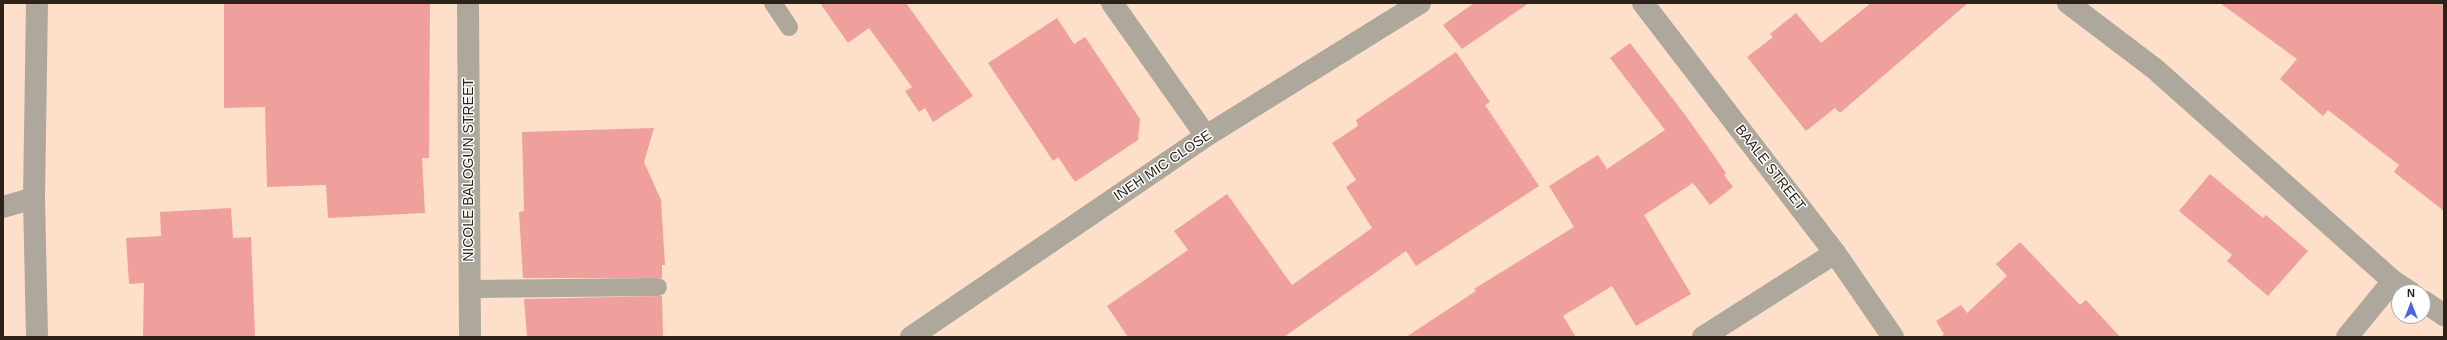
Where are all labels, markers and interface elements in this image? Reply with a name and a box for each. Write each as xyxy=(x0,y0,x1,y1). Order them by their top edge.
street label: NICOLE BALOGUN STREET xyxy=(461,78,477,262)
street label: BAALE STREET xyxy=(1731,122,1809,214)
street label: INEH MIC CLOSE xyxy=(1111,127,1215,205)
north arrow xyxy=(2391,284,2431,324)
text: N xyxy=(2407,287,2415,299)

